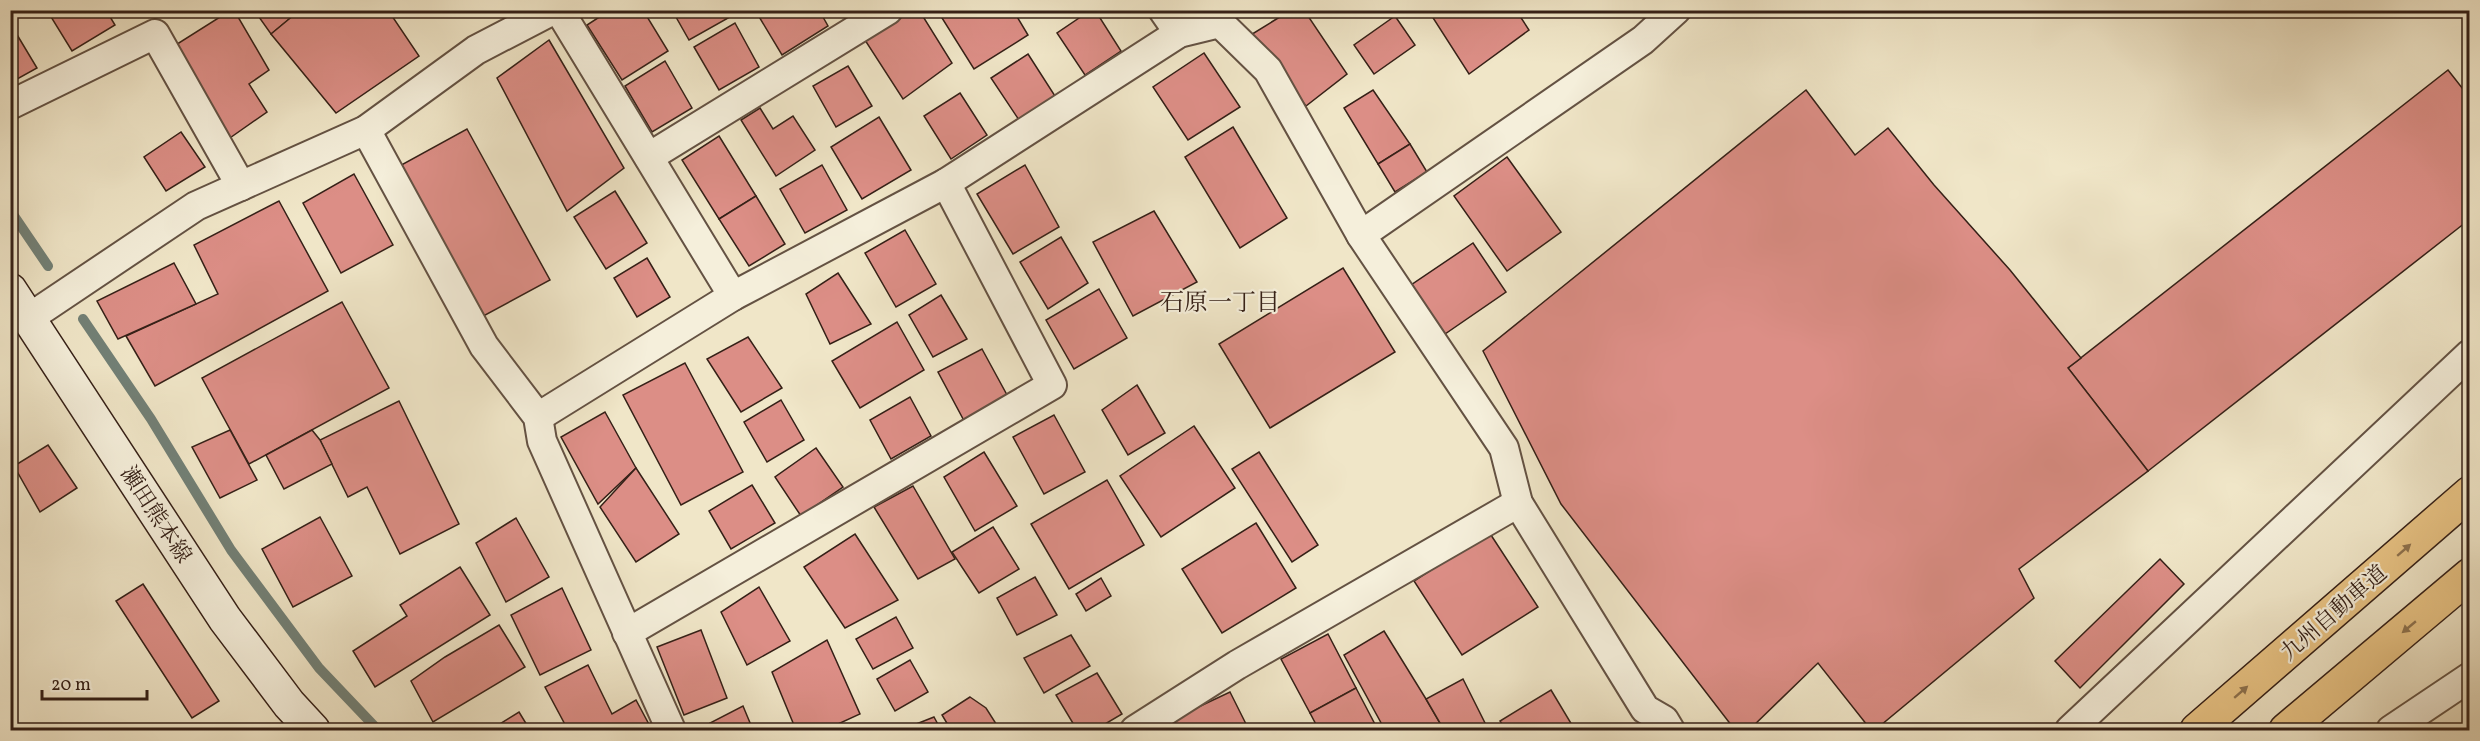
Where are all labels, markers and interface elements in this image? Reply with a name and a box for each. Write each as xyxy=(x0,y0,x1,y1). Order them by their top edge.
district label: 石原一丁目 xyxy=(1160,287,1280,321)
street label: 瀬田熊本線 xyxy=(112,461,198,570)
one-way arrow xyxy=(2396,544,2411,557)
street label: 九州自動車道 xyxy=(2275,559,2395,669)
one-way arrow xyxy=(2402,620,2417,633)
scale bar xyxy=(42,663,147,701)
text: 20 m xyxy=(51,673,91,698)
one-way arrow xyxy=(2233,686,2248,699)

